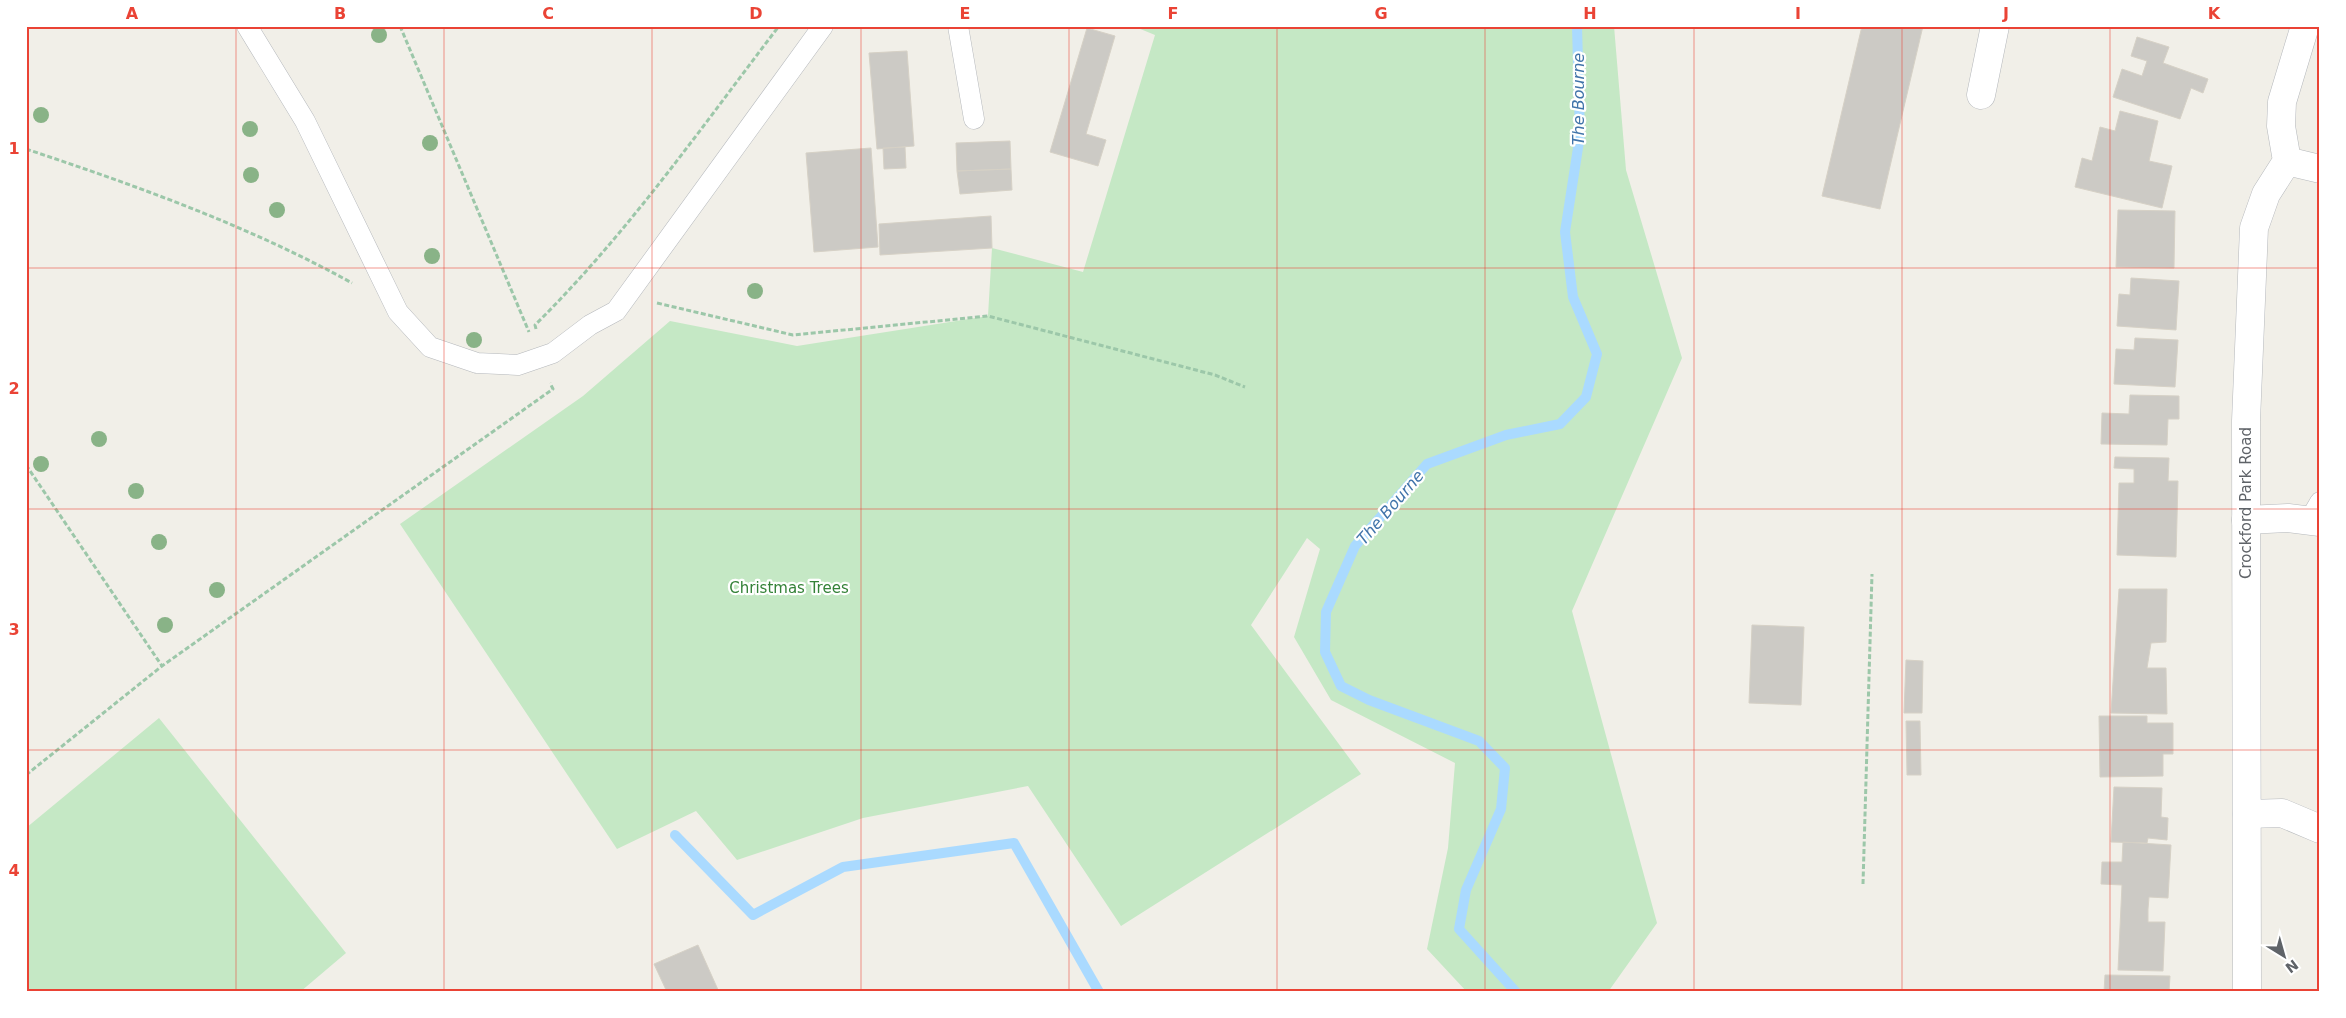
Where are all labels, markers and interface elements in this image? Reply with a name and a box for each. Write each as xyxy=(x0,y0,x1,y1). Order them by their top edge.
text: A xyxy=(126,4,139,23)
text: B xyxy=(334,4,346,23)
text: C xyxy=(542,4,554,23)
text: D xyxy=(749,4,763,23)
text: E xyxy=(960,4,970,23)
text: F xyxy=(1168,4,1178,23)
text: G xyxy=(1374,4,1388,23)
text: H xyxy=(1583,4,1597,23)
text: I xyxy=(1795,4,1801,23)
text: J xyxy=(2002,4,2009,23)
text: K xyxy=(2208,4,2221,23)
water label: The Bourne xyxy=(1569,53,1588,145)
text: 1 xyxy=(8,139,20,158)
text: 2 xyxy=(8,379,20,398)
street label: Crockford Park Road xyxy=(2237,427,2255,579)
water label: The Bourne xyxy=(1353,466,1428,548)
park label: Christmas Trees xyxy=(729,579,849,597)
text: 3 xyxy=(8,620,20,639)
text: 4 xyxy=(8,861,20,880)
north arrow xyxy=(2258,930,2308,980)
text: N xyxy=(2282,956,2301,976)

